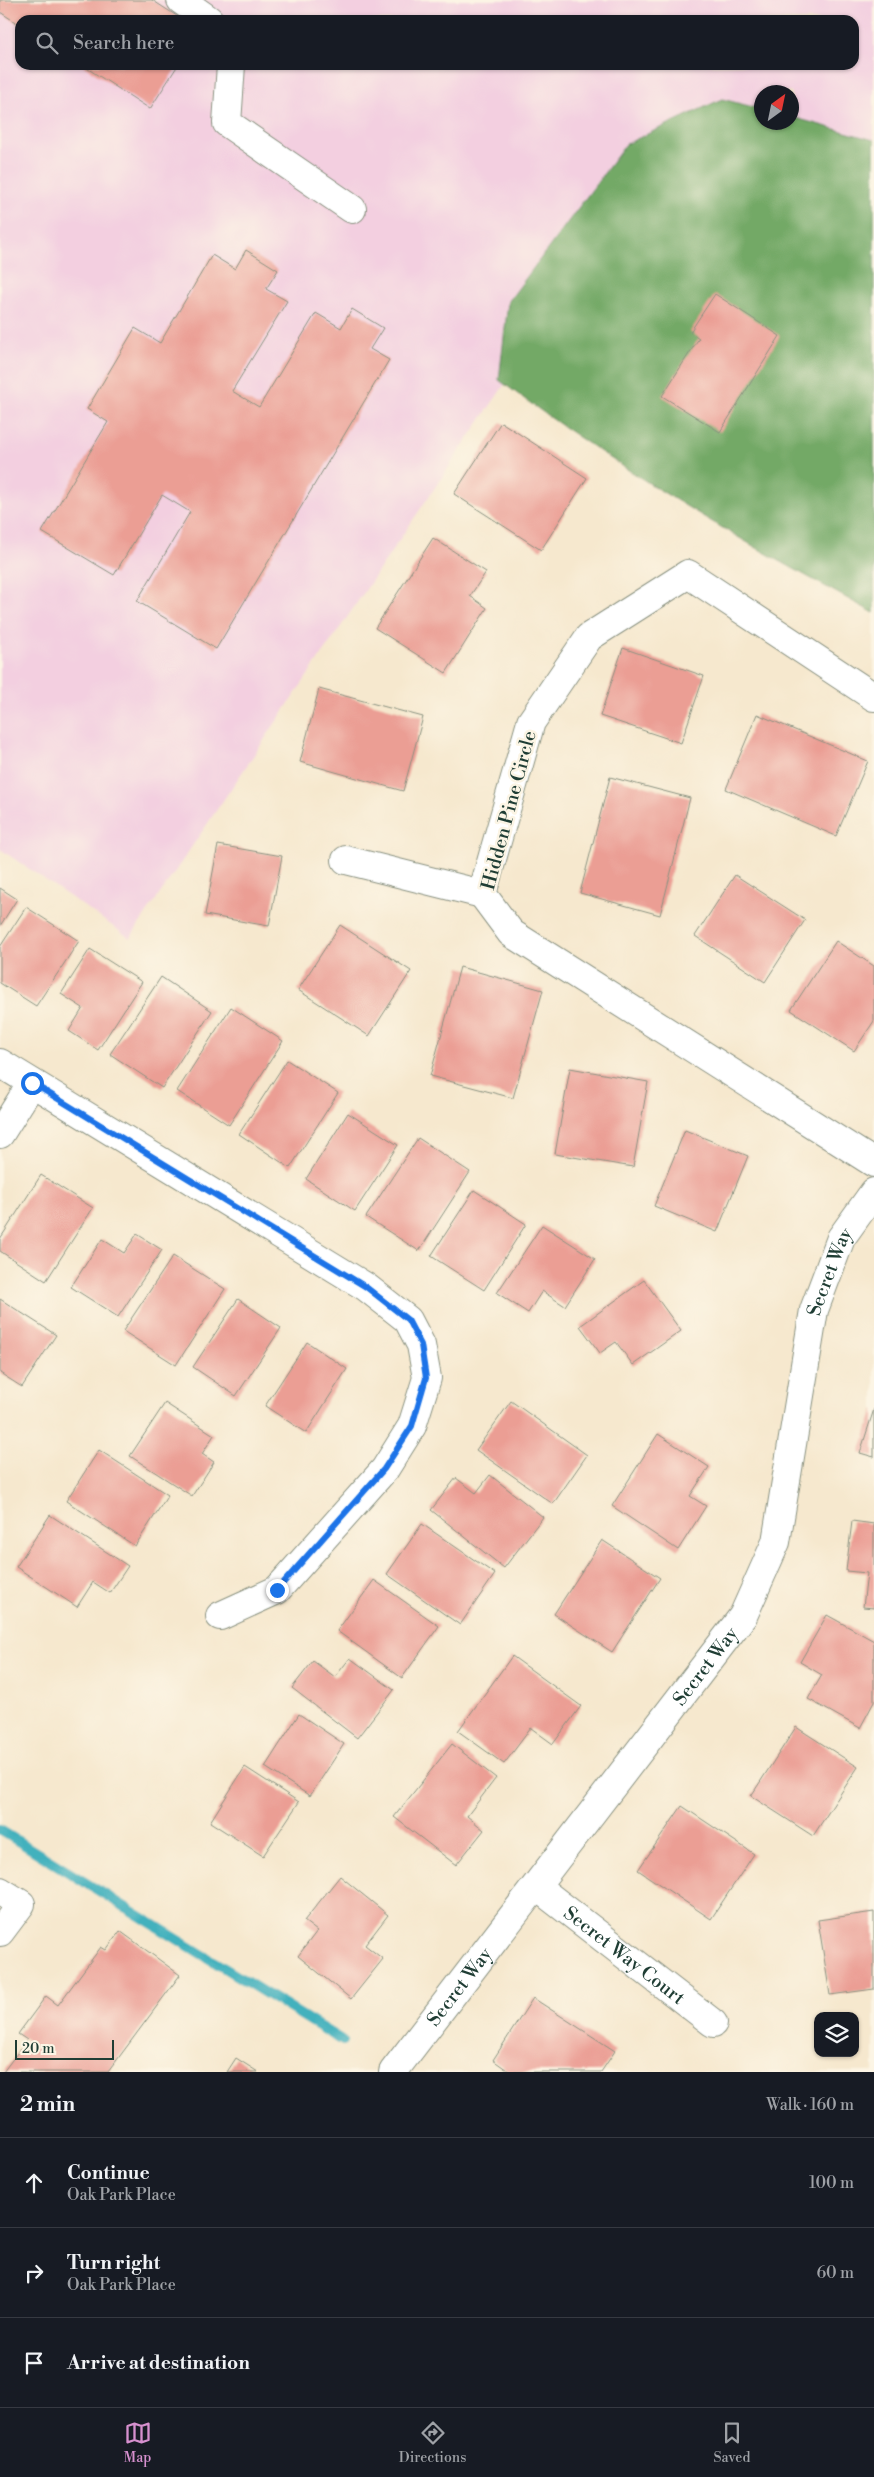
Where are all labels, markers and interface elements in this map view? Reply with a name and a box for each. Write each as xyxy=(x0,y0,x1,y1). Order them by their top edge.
search box xyxy=(15,15,859,70)
icon: search xyxy=(33,29,61,57)
text: Search here xyxy=(73,31,174,55)
north arrow xyxy=(754,85,799,130)
street label: Hidden Pine Circle xyxy=(476,728,542,893)
route start xyxy=(21,1072,44,1095)
street label: Secret Way xyxy=(802,1222,858,1318)
route end xyxy=(266,1579,289,1602)
street label: Secret Way xyxy=(668,1622,744,1711)
street label: Secret Way Court xyxy=(559,1901,690,2010)
street label: Secret Way xyxy=(422,1942,498,2031)
map controls xyxy=(814,2012,859,2057)
button: layers xyxy=(814,2012,859,2057)
scale bar xyxy=(15,2037,114,2060)
text: 20 m xyxy=(22,2040,54,2058)
text: 2 min xyxy=(20,2092,75,2118)
text: Walk · 160 m xyxy=(766,2095,854,2115)
text: Continue xyxy=(67,2161,150,2185)
icon: ahead xyxy=(20,2169,48,2197)
text: 100 m xyxy=(809,2173,854,2193)
text: Oak Park Place xyxy=(67,2185,176,2205)
text: Turn right xyxy=(67,2251,160,2275)
icon: right xyxy=(20,2259,48,2287)
text: 60 m xyxy=(816,2263,854,2283)
text: Oak Park Place xyxy=(67,2275,176,2295)
icon: arrive xyxy=(20,2349,48,2377)
text: Arrive at destination xyxy=(67,2351,250,2375)
tab: Map xyxy=(124,2419,152,2467)
tab: Directions xyxy=(399,2419,466,2467)
tab: Saved xyxy=(714,2419,750,2467)

